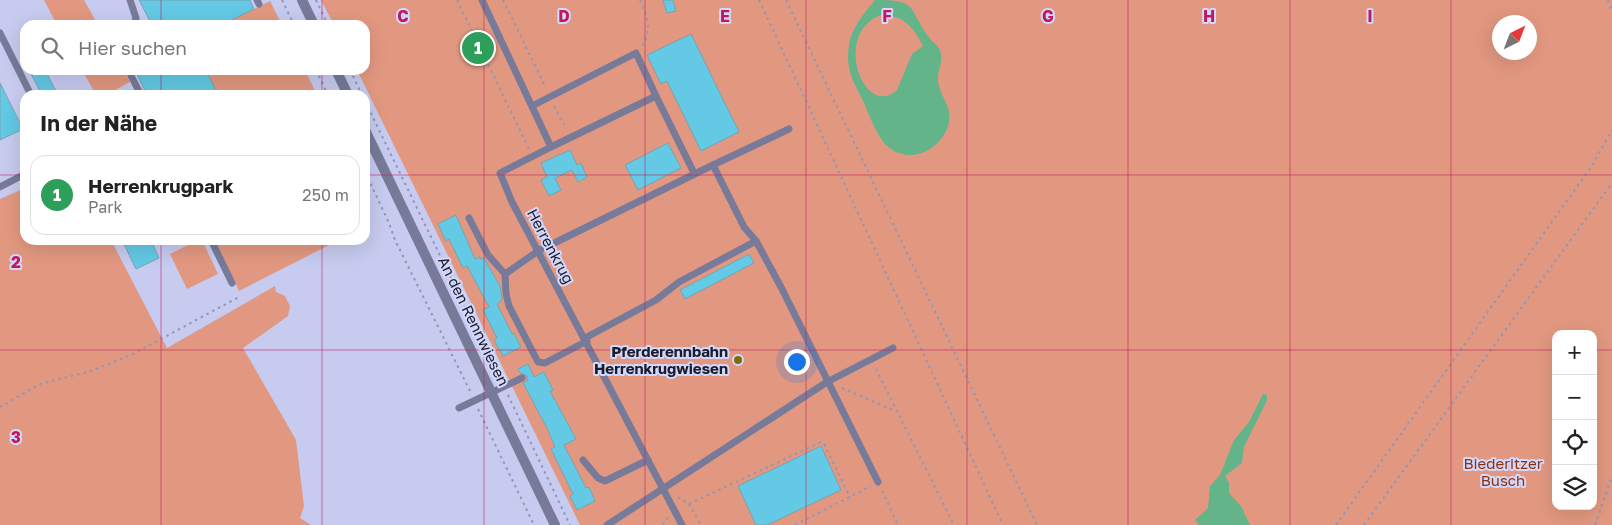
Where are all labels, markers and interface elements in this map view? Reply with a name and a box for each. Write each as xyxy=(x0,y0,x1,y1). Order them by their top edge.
text: C xyxy=(397,6,409,26)
text: D xyxy=(558,6,570,26)
text: E xyxy=(720,6,730,26)
text: F xyxy=(882,6,892,26)
text: G xyxy=(1042,6,1054,26)
text: H xyxy=(1203,6,1215,26)
text: I xyxy=(1367,6,1373,26)
north arrow xyxy=(1492,15,1537,60)
search box xyxy=(20,20,370,75)
pin: 1 xyxy=(462,29,494,67)
icon: search xyxy=(38,34,66,62)
text: Hier suchen xyxy=(78,36,187,59)
text: In der Nähe xyxy=(40,110,157,136)
text: Herrenkrugpark xyxy=(88,174,233,197)
text: 1 xyxy=(53,185,61,205)
text: 250 m xyxy=(302,185,349,205)
text: Park xyxy=(88,197,123,217)
street label: Herrenkrug xyxy=(524,205,578,287)
text: 2 xyxy=(11,252,21,272)
street label: An den Rennwiesen xyxy=(435,253,513,389)
map controls xyxy=(1552,330,1597,510)
button: + xyxy=(1552,330,1597,375)
place label: Pferderennbahn Herrenkrugwiesen xyxy=(594,342,728,377)
your location xyxy=(784,349,810,375)
marker: Pferderennbahn Herrenkrugwiesen xyxy=(732,354,744,366)
button: − xyxy=(1552,375,1597,420)
button: locate xyxy=(1552,420,1597,465)
text: 3 xyxy=(11,427,21,447)
park label: Biederitzer Busch xyxy=(1463,454,1543,489)
button: layers xyxy=(1552,465,1597,510)

